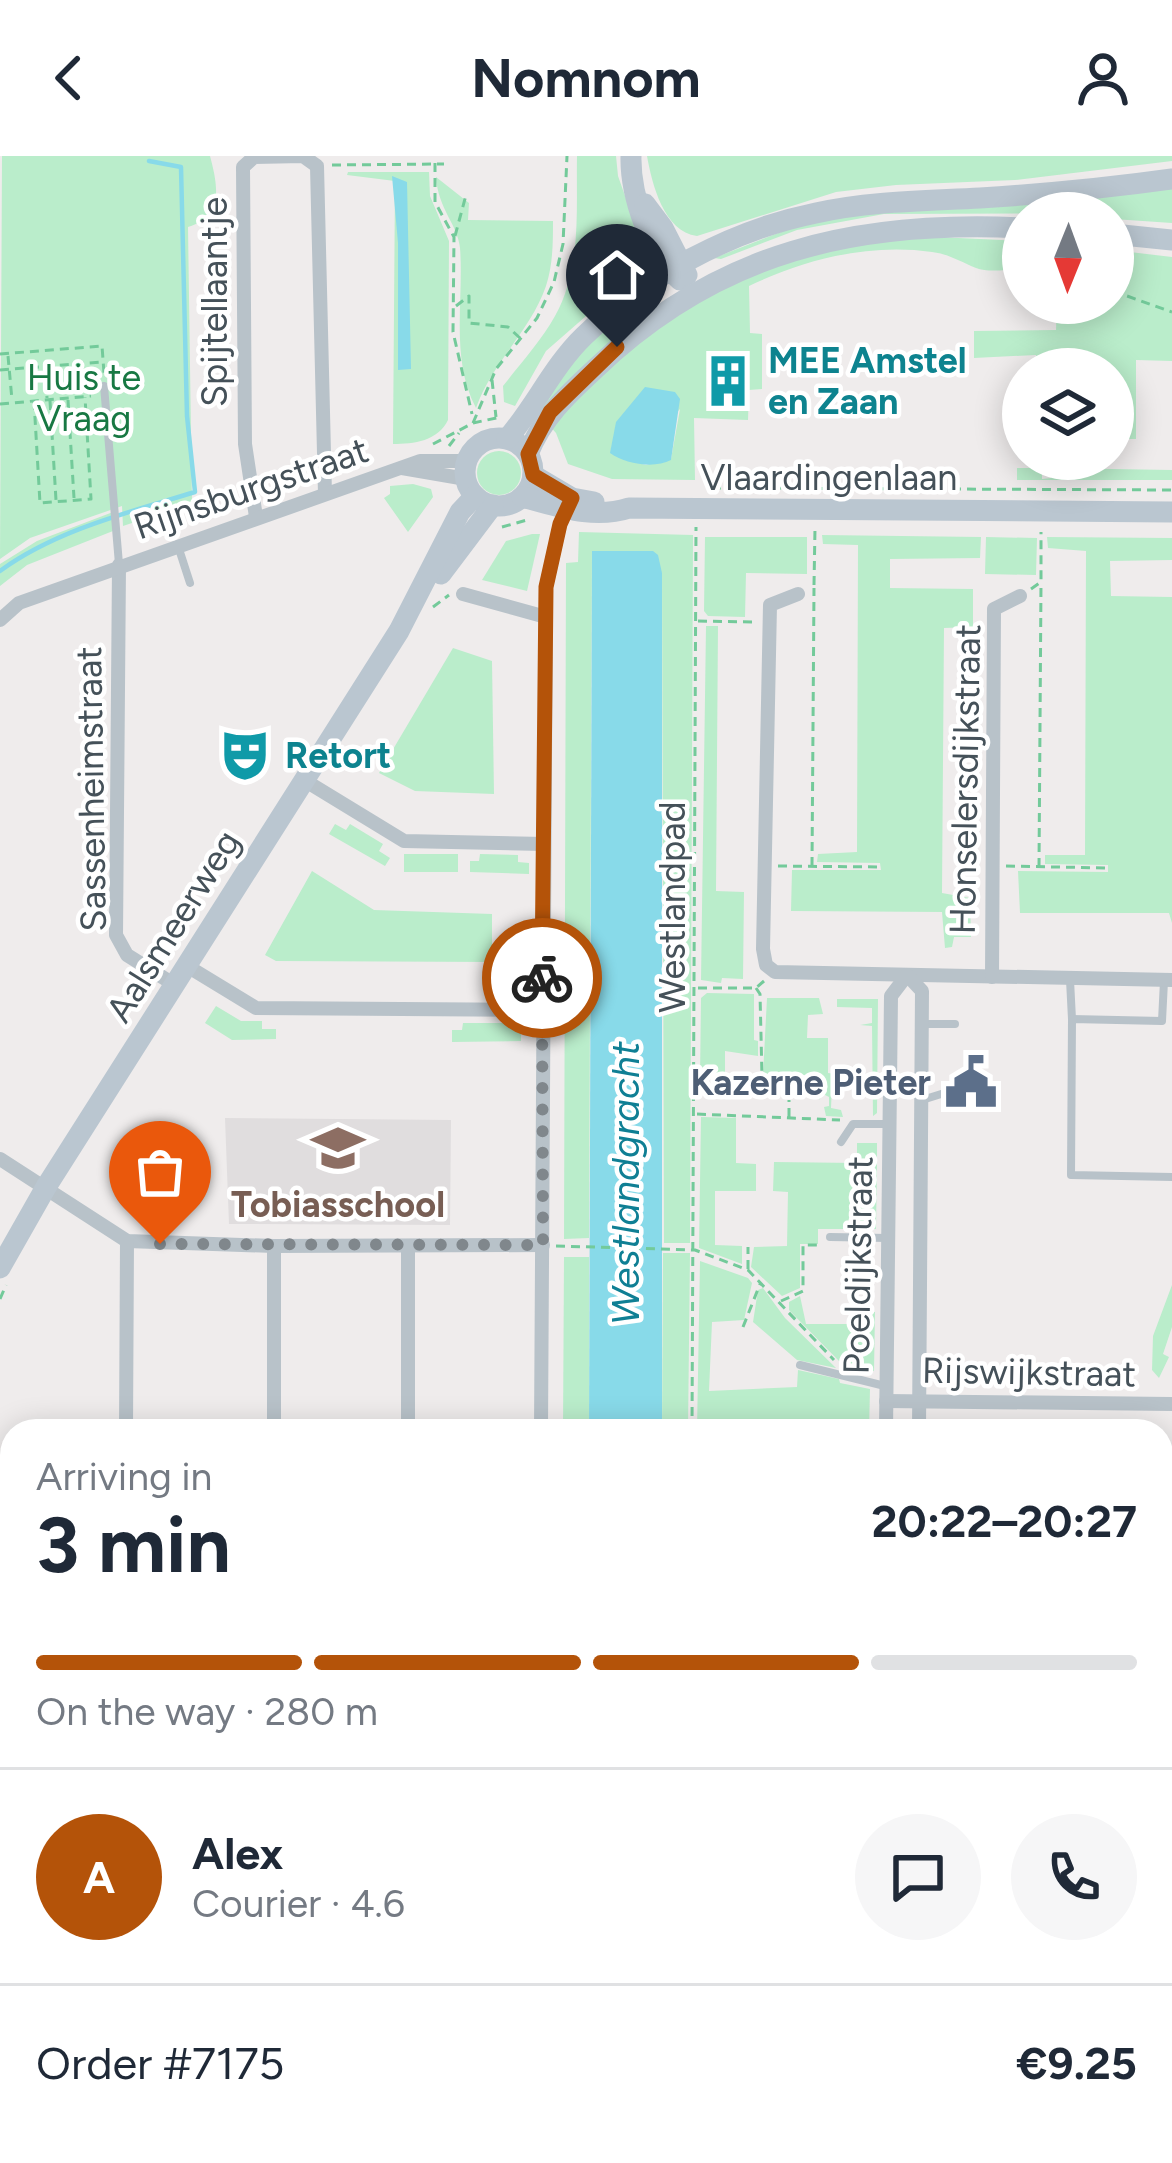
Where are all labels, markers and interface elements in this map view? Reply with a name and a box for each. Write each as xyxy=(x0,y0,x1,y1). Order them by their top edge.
icon: back xyxy=(36,45,102,111)
icon: person xyxy=(1070,45,1136,111)
text: Nomnom xyxy=(471,46,701,111)
north arrow xyxy=(1002,192,1134,324)
map controls xyxy=(1002,192,1134,480)
street label: Spijtellaantje xyxy=(193,197,236,407)
pin xyxy=(566,224,668,347)
icon: home xyxy=(584,242,650,308)
place label: MEE Amstel en Zaan xyxy=(768,339,967,423)
button: layers xyxy=(1002,348,1134,480)
building icon: MEE Amstel en Zaan xyxy=(699,352,757,410)
park label: Huis te Vraag xyxy=(27,356,141,440)
street label: Rijnsburgstraat xyxy=(128,428,374,548)
street label: Vlaardingenlaan xyxy=(701,456,957,499)
street label: Honselersdijkstraat xyxy=(941,623,989,935)
street label: Sassenheimstraat xyxy=(67,646,115,932)
theatre icon: Retort xyxy=(216,726,274,784)
place label: Retort xyxy=(285,734,391,777)
street label: Westlandpad xyxy=(651,801,694,1013)
street label: Aalsmeerweg xyxy=(97,822,249,1030)
courier xyxy=(482,918,602,1038)
icon: bike xyxy=(509,945,575,1011)
water label: Westlandgracht xyxy=(602,1040,649,1325)
public building icon: Kazerne Pieter xyxy=(942,1053,1000,1111)
place label: Kazerne Pieter xyxy=(690,1061,931,1104)
school or university icon: Tobiasschool xyxy=(309,1119,367,1177)
pin xyxy=(109,1121,211,1244)
icon: bag xyxy=(127,1139,193,1205)
street label: Poeldijkstraat xyxy=(835,1155,881,1375)
place label: Tobiasschool xyxy=(231,1183,445,1226)
street label: Rijswijkstraat xyxy=(922,1349,1136,1395)
text: Arriving in xyxy=(36,1453,212,1500)
text: 20:22–20:27 xyxy=(872,1494,1137,1548)
text: 3 min xyxy=(36,1498,231,1592)
text: On the way · 280 m xyxy=(36,1688,378,1735)
button: chat xyxy=(855,1814,981,1940)
button: phone xyxy=(1011,1814,1137,1940)
text: Alex xyxy=(192,1826,283,1880)
text: A xyxy=(83,1850,115,1904)
text: Courier · 4.6 xyxy=(192,1880,405,1927)
text: Order #7175 xyxy=(36,2036,285,2090)
text: €9.25 xyxy=(1016,2036,1137,2090)

